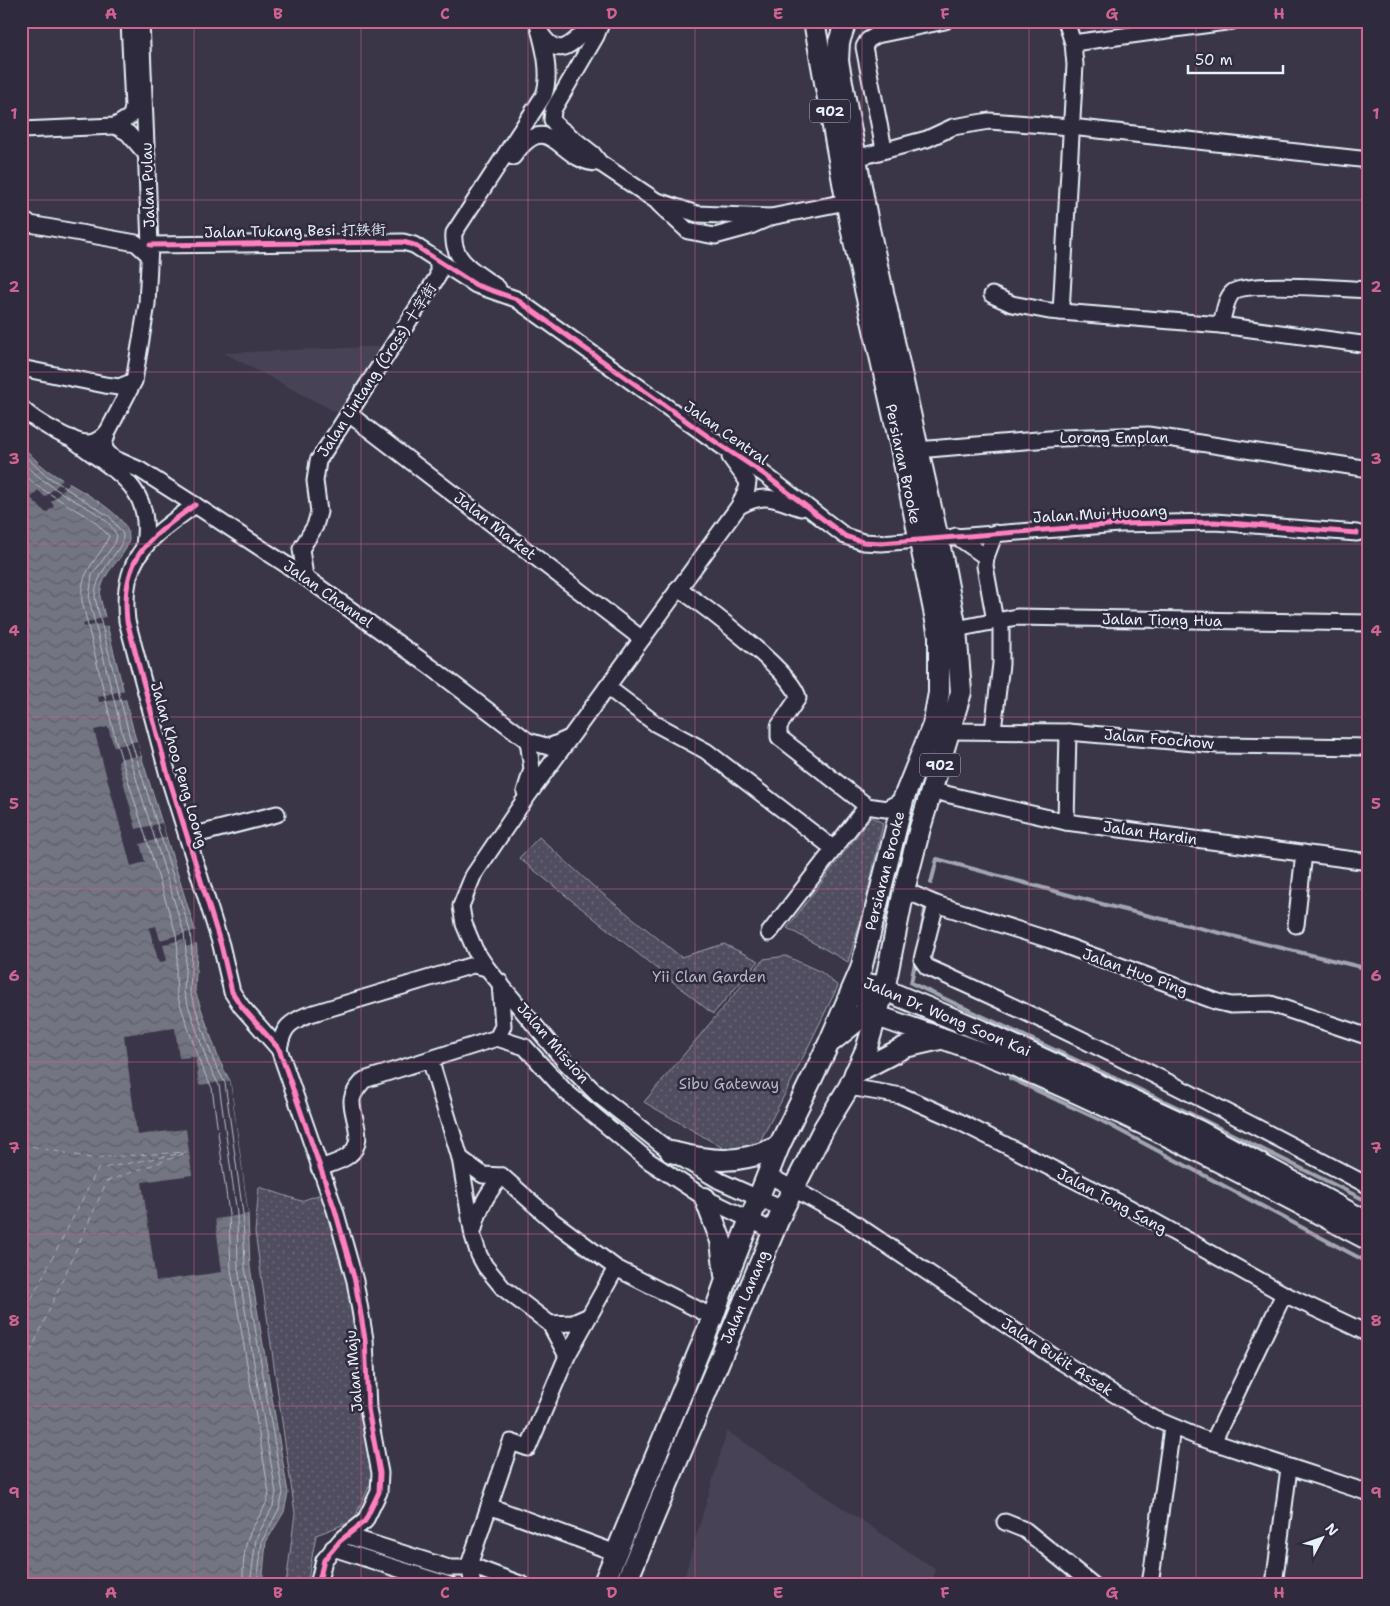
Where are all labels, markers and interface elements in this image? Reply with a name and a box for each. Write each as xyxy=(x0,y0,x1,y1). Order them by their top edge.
text: A xyxy=(105,3,117,24)
text: B xyxy=(273,3,283,24)
text: C xyxy=(440,3,450,24)
text: D xyxy=(606,3,618,24)
text: E xyxy=(773,3,783,24)
text: F xyxy=(940,3,950,24)
text: G xyxy=(1106,3,1119,24)
text: H xyxy=(1273,3,1285,24)
scale bar xyxy=(1188,42,1282,74)
text: 50 m xyxy=(1195,50,1233,70)
road number: 902 xyxy=(810,100,850,122)
text: 1 xyxy=(10,103,18,124)
text: 1 xyxy=(1372,103,1380,124)
street label: Jalan Pulau xyxy=(137,142,159,228)
street label: Jalan Tukang Besi 打铁街 xyxy=(204,219,386,243)
text: 2 xyxy=(8,276,20,297)
text: 2 xyxy=(1370,276,1382,297)
street label: Jalan Lintang (Cross) 十字街 xyxy=(313,279,441,461)
street label: Jalan Central xyxy=(680,396,773,470)
street label: Persiaran Brooke xyxy=(880,402,926,526)
street label: Lorong Emplan xyxy=(1060,428,1168,448)
text: 3 xyxy=(8,448,20,469)
text: 3 xyxy=(1370,448,1382,469)
street label: Jalan Market xyxy=(450,488,540,564)
street label: Jalan Mui Huoang xyxy=(1032,500,1168,528)
street label: Jalan Channel xyxy=(279,556,377,633)
street label: Jalan Tiong Hua xyxy=(1102,609,1223,631)
text: 4 xyxy=(8,620,20,641)
text: 4 xyxy=(1370,620,1382,641)
street label: Jalan Khoo Peng Loong xyxy=(146,680,212,850)
street label: Jalan Foochow xyxy=(1103,724,1215,754)
road number: 902 xyxy=(920,754,960,776)
text: 5 xyxy=(9,793,19,814)
text: 5 xyxy=(1371,793,1381,814)
street label: Persiaran Brooke xyxy=(860,809,910,933)
street label: Jalan Hardin xyxy=(1101,816,1199,850)
street label: Jalan Huo Ping xyxy=(1080,944,1190,1000)
text: 6 xyxy=(8,965,20,986)
text: 6 xyxy=(1370,965,1382,986)
park label: Yii Clan Garden xyxy=(652,967,766,987)
street label: Jalan Dr. Wong Soon Kai xyxy=(860,973,1034,1061)
street label: Jalan Mission xyxy=(512,998,594,1088)
park label: Sibu Gateway xyxy=(679,1074,779,1094)
text: 7 xyxy=(8,1137,20,1158)
text: 7 xyxy=(1370,1137,1382,1158)
street label: Jalan Tong Sang xyxy=(1054,1164,1170,1238)
street label: Jalan Lanang xyxy=(716,1247,774,1347)
text: 8 xyxy=(8,1310,20,1331)
text: 8 xyxy=(1370,1310,1382,1331)
street label: Jalan Bukit Assek xyxy=(997,1313,1117,1401)
street label: Jalan Maju xyxy=(340,1329,368,1413)
text: 9 xyxy=(8,1482,20,1503)
text: 9 xyxy=(1370,1482,1382,1503)
north arrow xyxy=(1298,1514,1348,1564)
text: N xyxy=(1321,1519,1342,1540)
text: A xyxy=(105,1582,117,1603)
text: B xyxy=(273,1582,283,1603)
text: C xyxy=(440,1582,450,1603)
text: D xyxy=(606,1582,618,1603)
text: E xyxy=(773,1582,783,1603)
text: F xyxy=(940,1582,950,1603)
text: G xyxy=(1106,1582,1119,1603)
text: H xyxy=(1273,1582,1285,1603)

